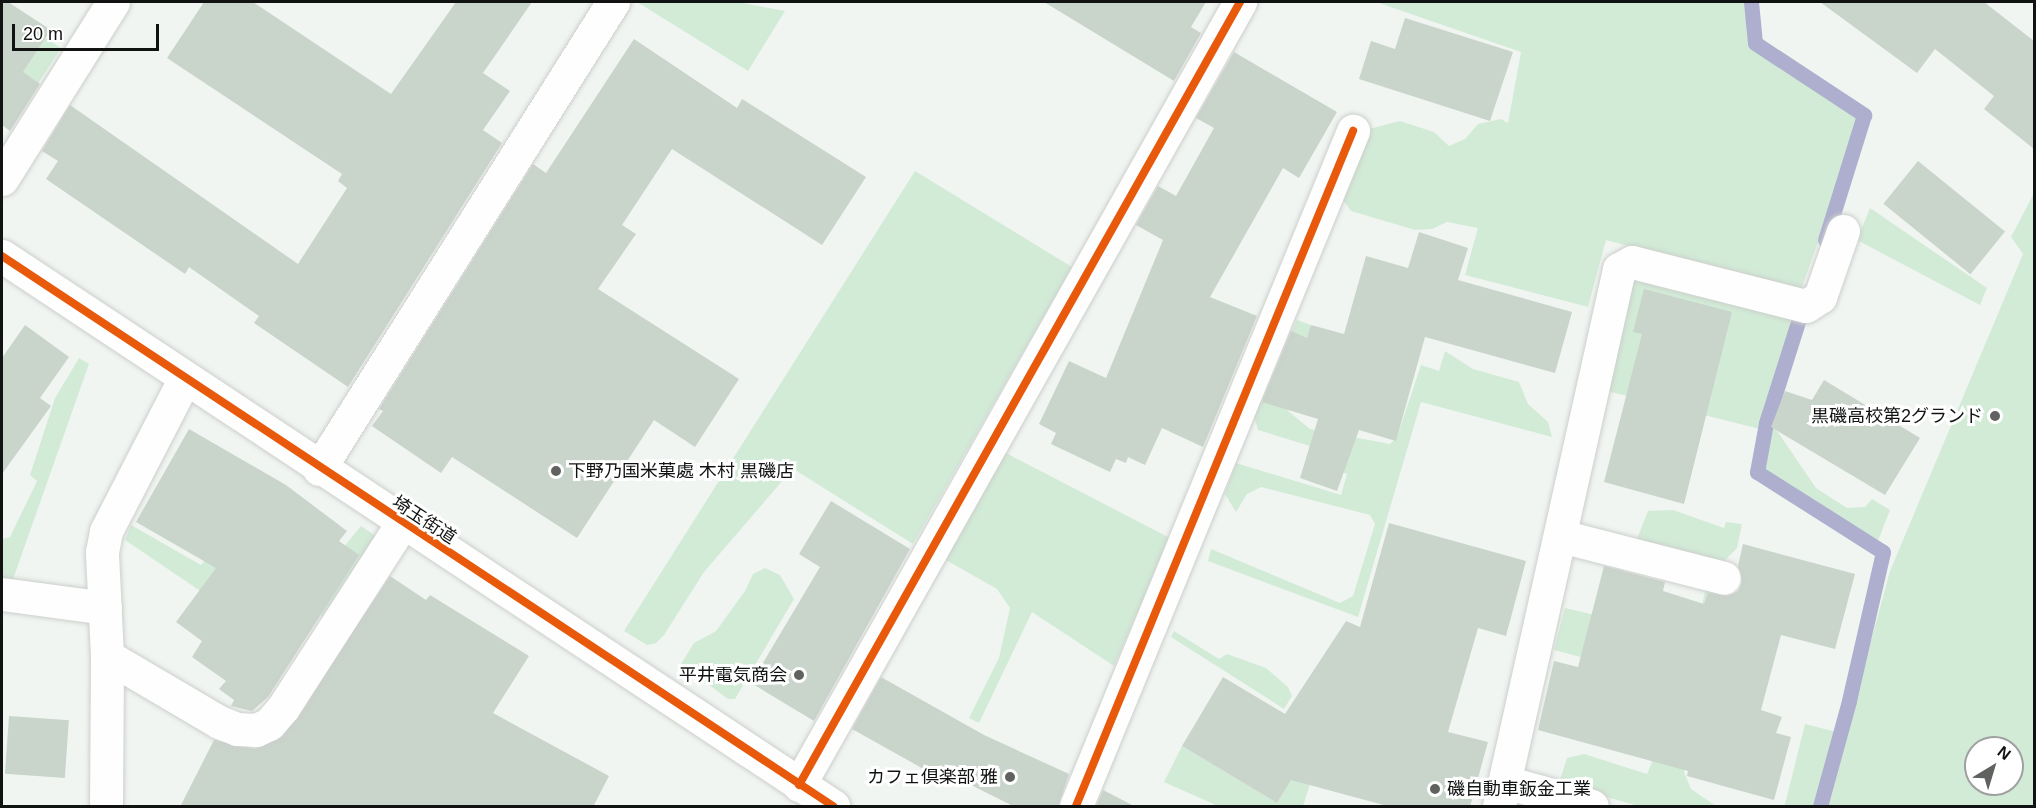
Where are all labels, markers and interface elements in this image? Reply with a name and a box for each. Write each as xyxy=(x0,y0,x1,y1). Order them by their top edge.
scale bar xyxy=(15,12,162,50)
text: 20 m xyxy=(23,24,63,44)
place label: 黒磯高校第2グランド xyxy=(1811,405,1983,427)
marker: 黒磯高校第2グランド xyxy=(1988,409,2002,423)
place label: 下野乃国米菓處 木村 黒磯店 xyxy=(568,460,794,482)
marker: 下野乃国米菓處 木村 黒磯店 xyxy=(549,464,563,478)
street label: 埼玉街道 xyxy=(388,491,460,549)
place label: 平井電気商会 xyxy=(679,664,787,686)
marker: 平井電気商会 xyxy=(792,668,806,682)
north arrow xyxy=(1964,736,2024,796)
text: N xyxy=(1994,743,2014,763)
place label: カフェ倶楽部 雅 xyxy=(867,766,998,788)
marker: カフェ倶楽部 雅 xyxy=(1003,770,1017,784)
place label: 磯自動車鈑金工業 xyxy=(1447,778,1591,800)
marker: 磯自動車鈑金工業 xyxy=(1428,782,1442,796)

